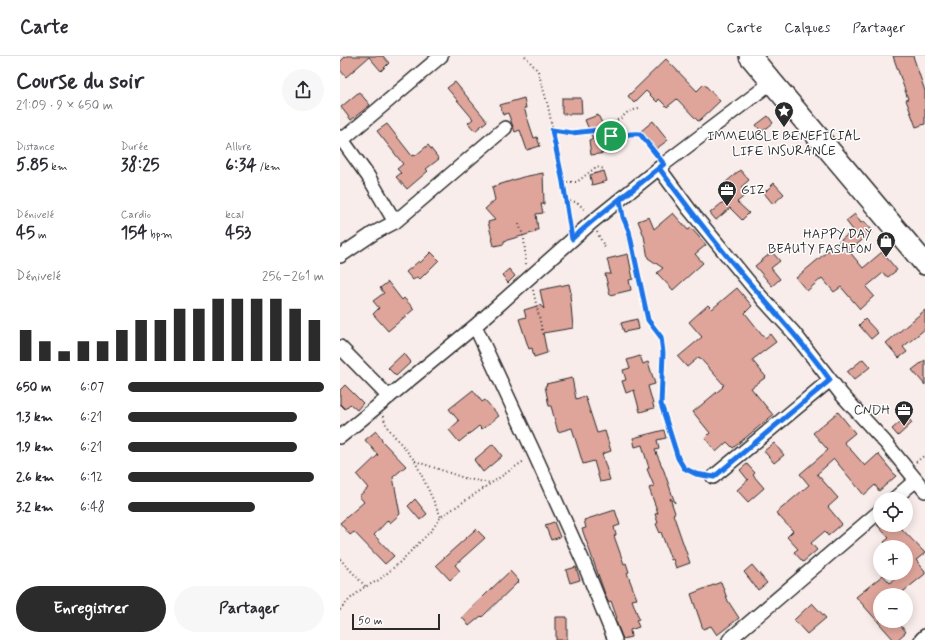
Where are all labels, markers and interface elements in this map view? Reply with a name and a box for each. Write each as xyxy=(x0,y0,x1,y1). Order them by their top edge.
text: Carte xyxy=(20,15,69,40)
text: Carte xyxy=(726,19,762,37)
text: Calques xyxy=(784,19,830,37)
text: Partager xyxy=(852,19,905,37)
text: Course du soir xyxy=(16,68,144,96)
button: share xyxy=(282,69,324,111)
text: 21:09 · 9 × 650 m xyxy=(16,97,113,114)
place icon: IMMEUBLE BENEFICIAL LIFE INSURANCE xyxy=(773,100,795,128)
pin xyxy=(594,119,628,153)
icon: arrive xyxy=(600,125,622,147)
place label: IMMEUBLE BENEFICIAL LIFE INSURANCE xyxy=(707,128,861,160)
text: Distance xyxy=(16,140,55,154)
text: Durée xyxy=(121,140,148,154)
text: Allure xyxy=(225,140,252,154)
text: 5.85 xyxy=(16,154,48,176)
text: 38:25 xyxy=(121,154,160,176)
text: 6:34 xyxy=(225,154,257,176)
text: km xyxy=(48,160,67,174)
text: /km xyxy=(257,160,280,174)
office icon: GIZ xyxy=(716,179,738,207)
place label: GIZ xyxy=(741,182,765,199)
text: Dénivelé xyxy=(16,208,54,222)
text: Cardio xyxy=(121,208,151,222)
text: kcal xyxy=(225,208,244,222)
text: 45 xyxy=(16,222,35,244)
text: 154 xyxy=(121,222,147,244)
text: 453 xyxy=(225,222,251,244)
place label: HAPPY DAY BEAUTY FASHION xyxy=(768,226,873,258)
text: m xyxy=(35,228,47,242)
text: bpm xyxy=(147,228,172,242)
shop icon: HAPPY DAY BEAUTY FASHION xyxy=(875,230,897,258)
text: Dénivelé xyxy=(16,268,61,285)
text: 256–261 m xyxy=(262,268,324,285)
text: 650 m xyxy=(16,379,51,396)
text: 6:07 xyxy=(80,379,104,396)
office icon: CNDH xyxy=(893,399,915,427)
place label: CNDH xyxy=(854,402,890,419)
text: 1.3 km xyxy=(16,409,53,426)
text: 6:21 xyxy=(80,409,102,426)
text: 1.9 km xyxy=(16,439,53,456)
text: 6:21 xyxy=(80,439,102,456)
text: 2.6 km xyxy=(16,469,54,486)
text: 6:12 xyxy=(80,469,103,486)
map controls xyxy=(873,492,913,628)
button: locate xyxy=(873,492,913,532)
text: 3.2 km xyxy=(16,499,53,516)
text: 6:48 xyxy=(80,499,105,516)
button: + xyxy=(873,540,913,580)
button: Enregistrer xyxy=(16,586,166,632)
button: Partager xyxy=(174,586,324,632)
button: − xyxy=(873,588,913,628)
scale bar xyxy=(352,612,440,631)
text: 50 m xyxy=(358,614,383,628)

